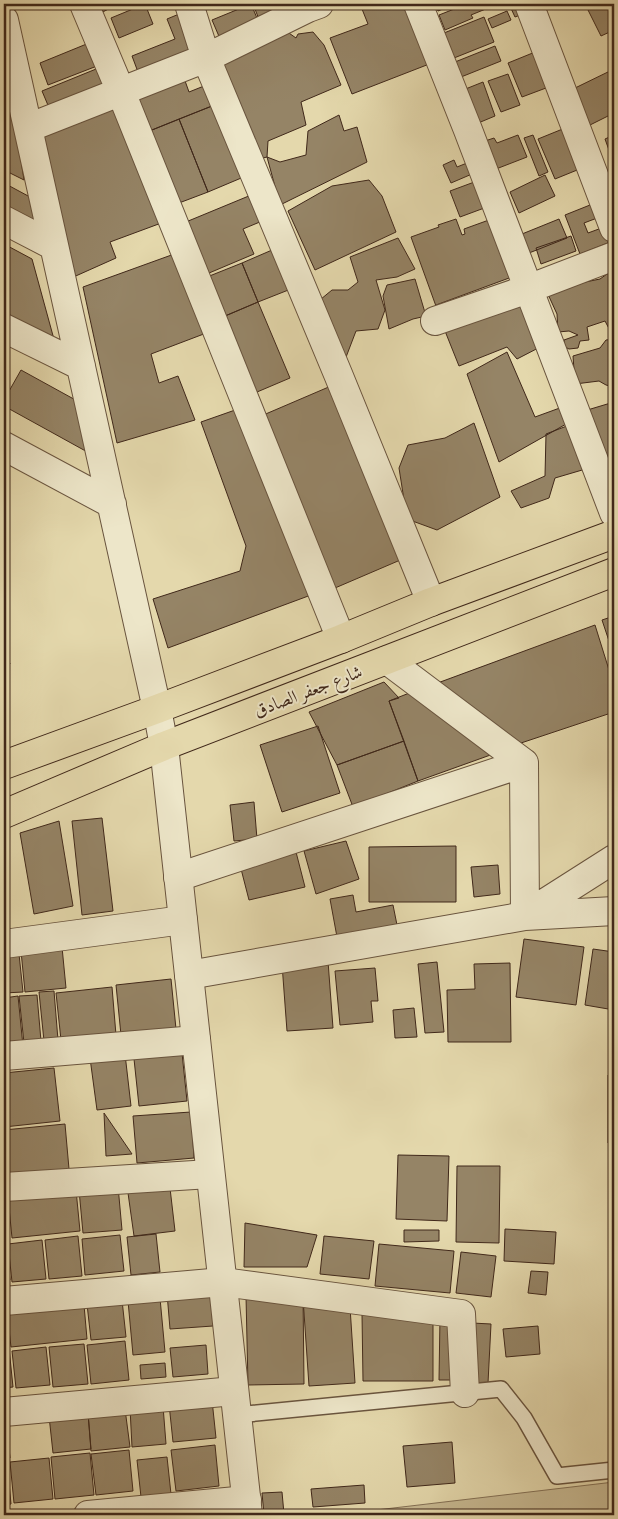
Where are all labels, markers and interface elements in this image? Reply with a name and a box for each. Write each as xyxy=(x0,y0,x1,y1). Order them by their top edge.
street label: شارع جعفر الصادق xyxy=(251,660,367,726)

